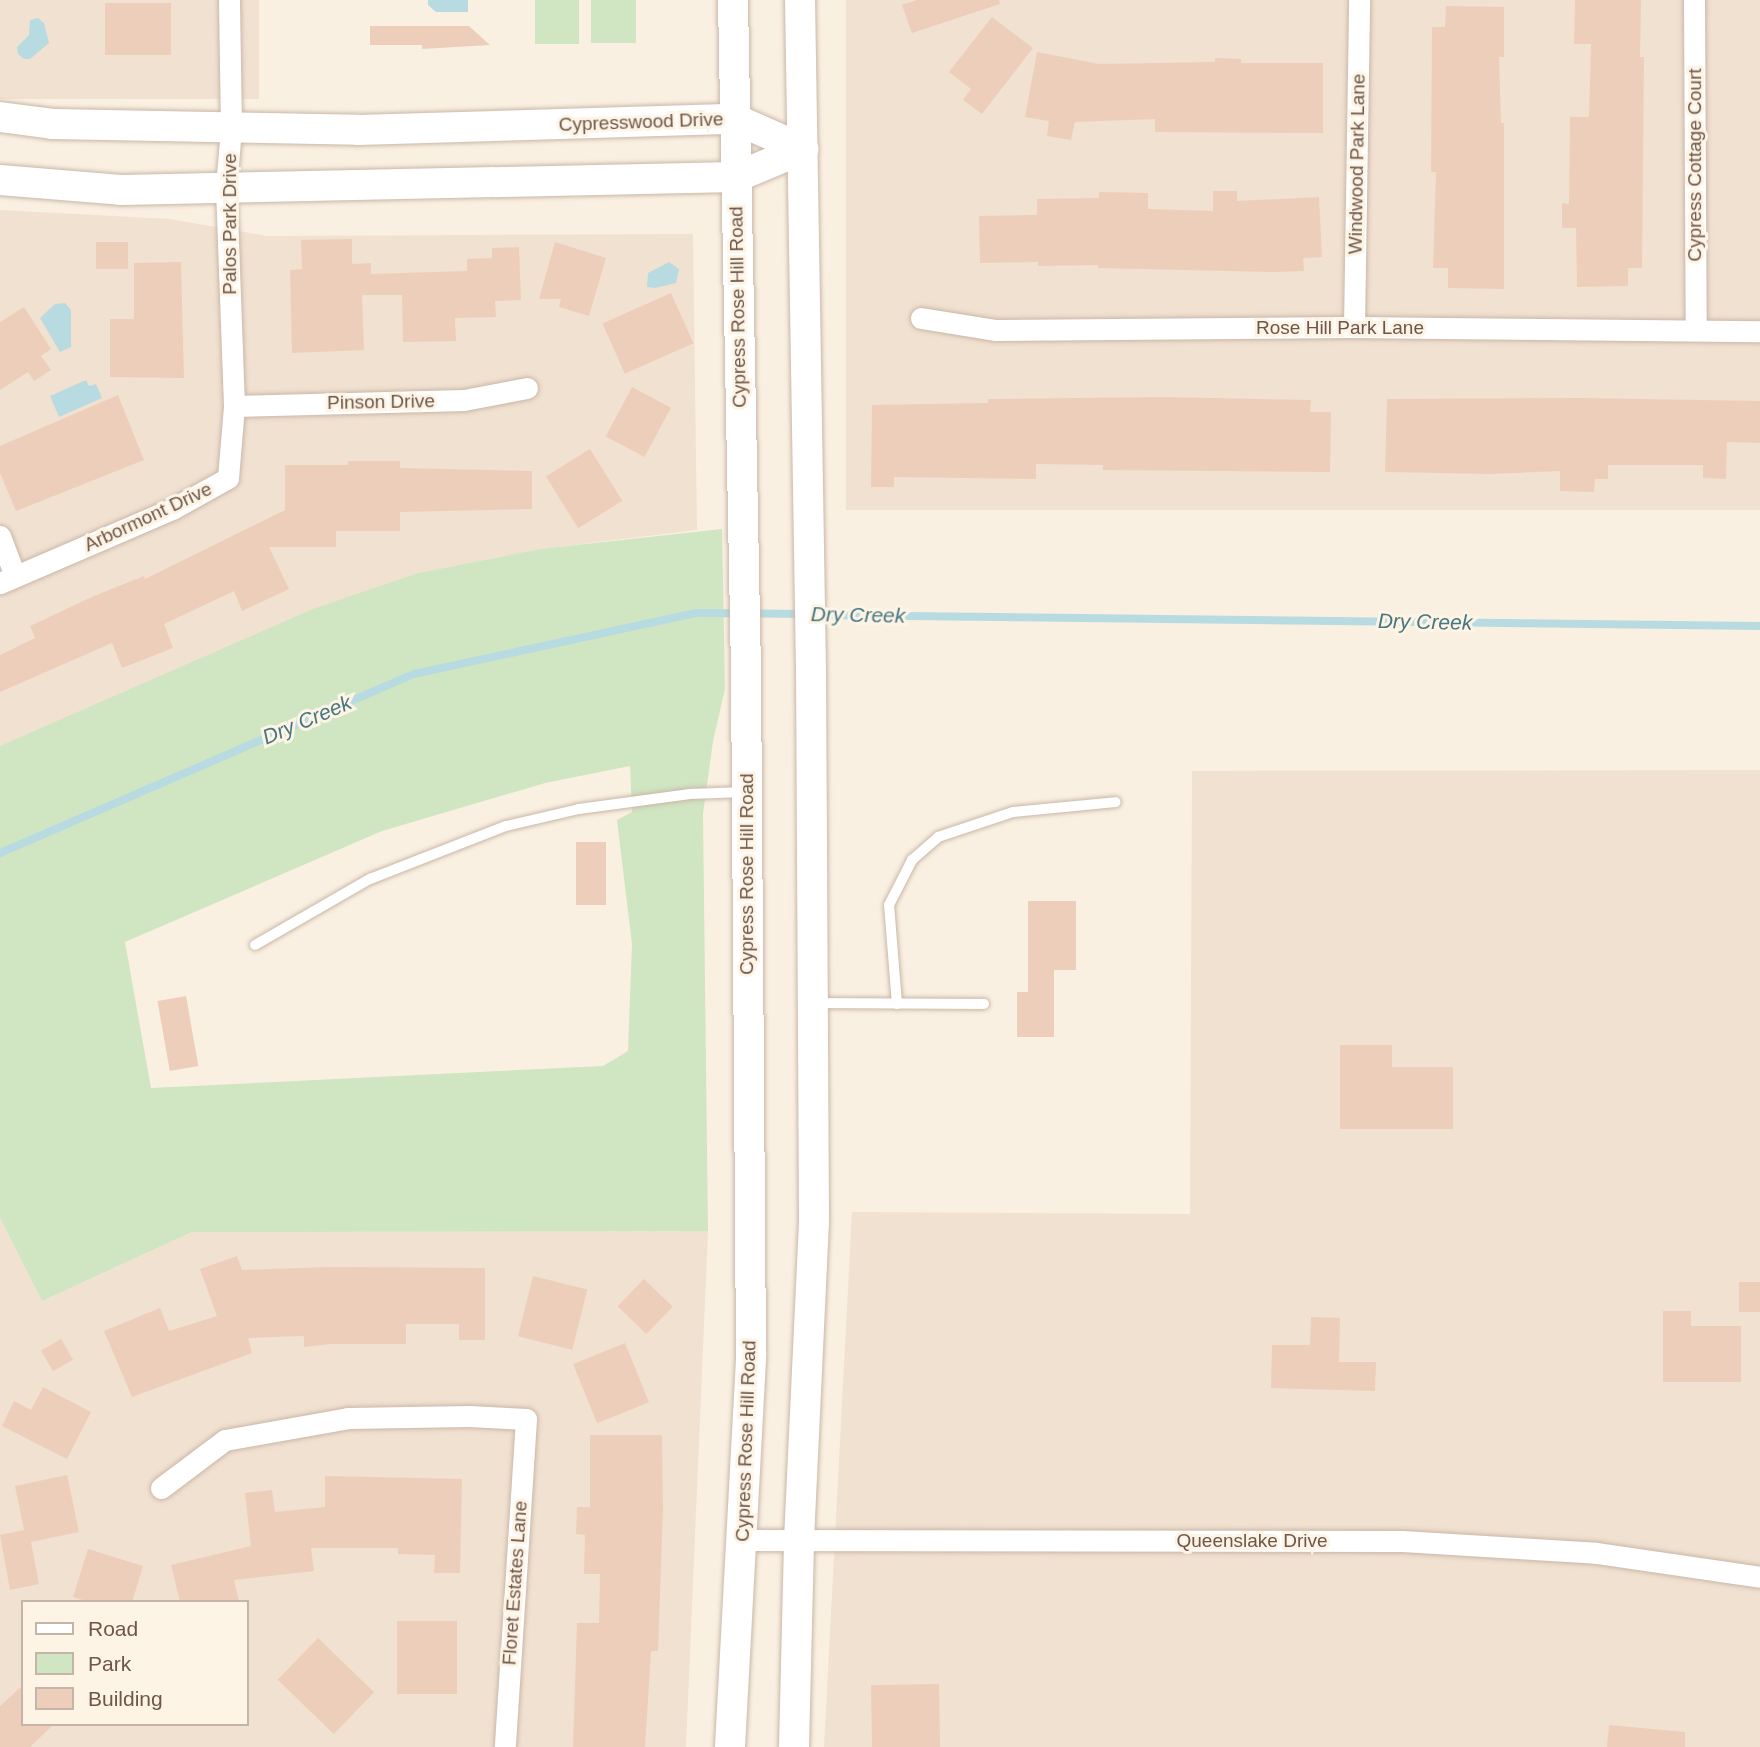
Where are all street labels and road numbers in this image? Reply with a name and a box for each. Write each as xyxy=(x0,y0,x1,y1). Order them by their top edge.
street label: Cypress Cottage Court xyxy=(1684,68,1706,262)
street label: Windwood Park Lane xyxy=(1344,74,1370,254)
street label: Cypresswood Drive xyxy=(558,108,724,136)
street label: Palos Park Drive xyxy=(219,153,241,295)
street label: Cypress Rose Hill Road xyxy=(725,206,751,408)
street label: Rose Hill Park Lane xyxy=(1256,317,1424,339)
street label: Pinson Drive xyxy=(327,390,435,414)
street label: Arbormont Drive xyxy=(81,477,215,557)
street label: Cypress Rose Hill Road xyxy=(736,773,758,975)
street label: Cypress Rose Hill Road xyxy=(731,1340,761,1542)
street label: Floret Estates Lane xyxy=(498,1500,532,1666)
street label: Queenslake Drive xyxy=(1176,1530,1328,1552)

